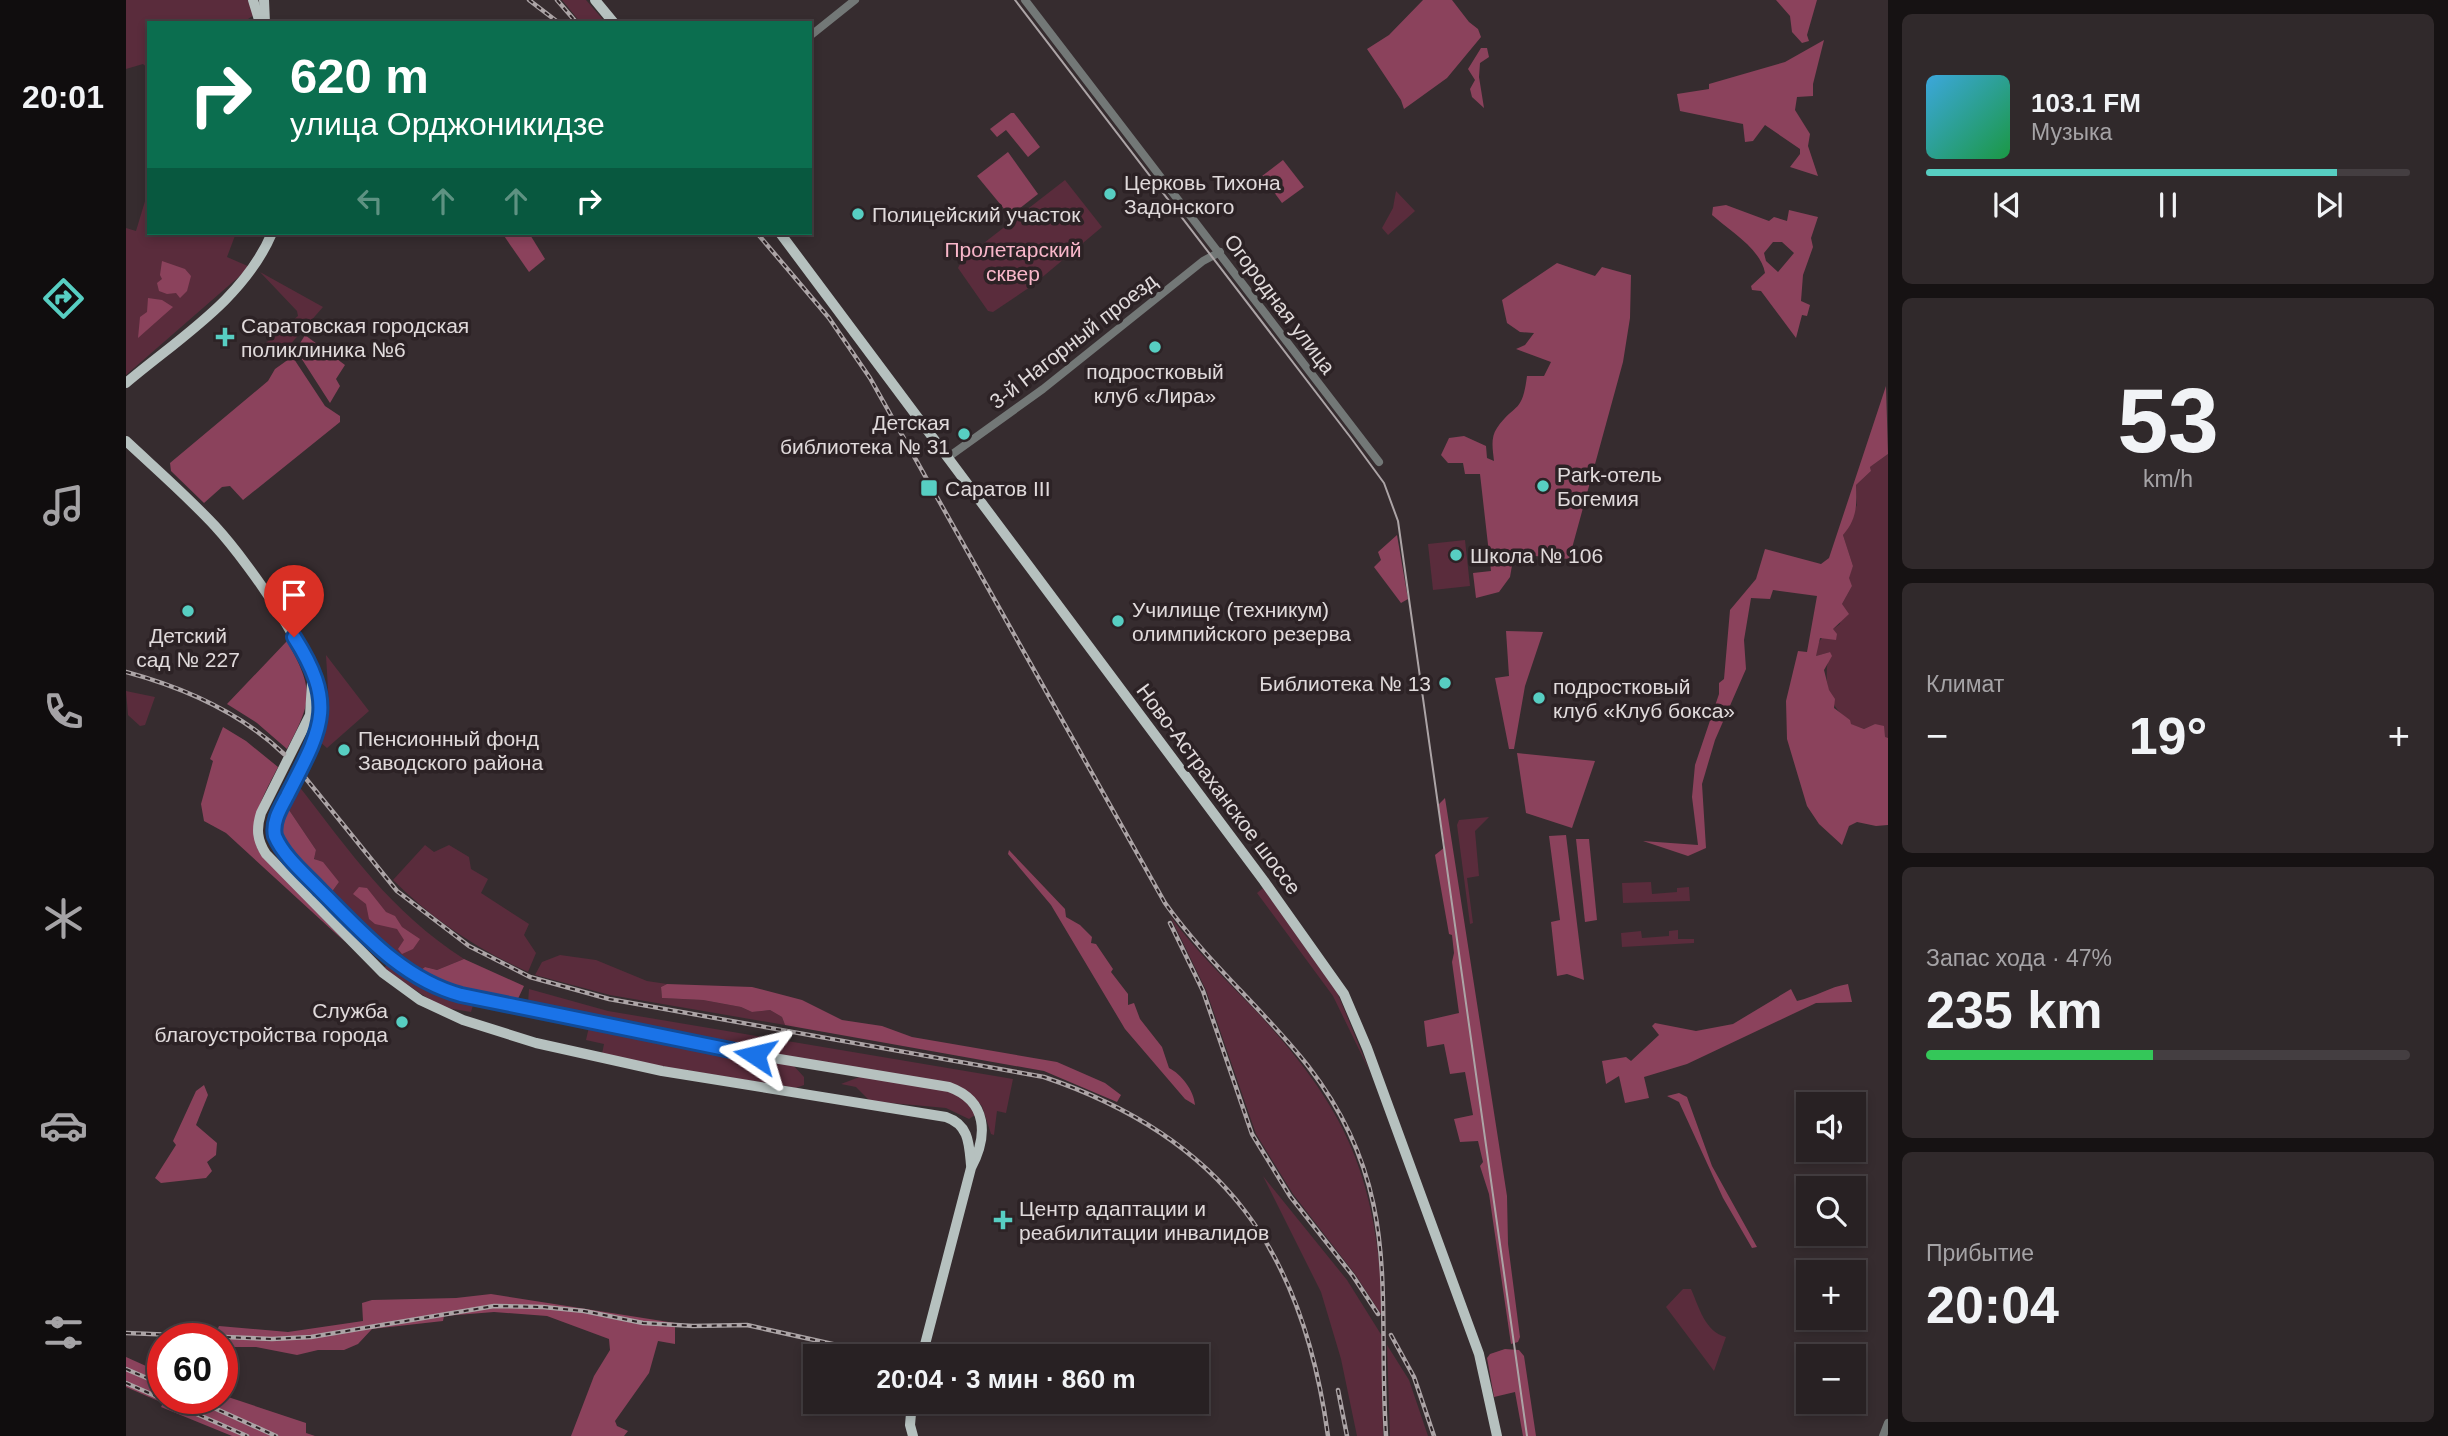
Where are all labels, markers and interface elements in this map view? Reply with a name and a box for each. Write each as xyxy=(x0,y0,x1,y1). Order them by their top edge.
icon: right xyxy=(175,49,266,140)
text: 620 m xyxy=(290,49,429,103)
text: 20:01 xyxy=(22,79,104,115)
text: 103.1 FM xyxy=(2031,88,2141,118)
text: улица Орджоникидзе xyxy=(290,106,605,142)
text: Музыка xyxy=(2031,119,2112,145)
place label: Церковь Тихона Задонского xyxy=(1124,171,1281,218)
icon: left xyxy=(351,182,389,220)
icon: ahead xyxy=(424,182,462,220)
icon: ahead xyxy=(497,182,535,220)
icon: right xyxy=(570,182,608,220)
marker: Церковь Тихона Задонского xyxy=(1102,186,1118,202)
icon: previous xyxy=(1988,186,2026,224)
icon: pause xyxy=(2149,186,2187,224)
icon: next xyxy=(2310,186,2348,224)
place label: Полицейский участок xyxy=(872,203,1081,226)
marker: Полицейский участок xyxy=(850,206,866,222)
street label: Огородная улица xyxy=(1220,230,1340,378)
park label: Пролетарский сквер xyxy=(944,238,1082,285)
street label: 3-й Нагорный проезд xyxy=(985,269,1161,413)
icon: directions xyxy=(39,274,88,323)
place label: Саратовская городская поликлиника №6 xyxy=(241,314,469,361)
marker: Саратовская городская поликлиника №6 xyxy=(215,327,235,347)
marker: подростковый клуб «Лира» xyxy=(1147,339,1163,355)
place label: подростковый клуб «Лира» xyxy=(1086,360,1224,407)
text: 53 xyxy=(2117,370,2219,471)
place label: Детская библиотека № 31 xyxy=(780,411,950,458)
marker: Детская библиотека № 31 xyxy=(956,426,972,442)
place label: Park-отель Богемия xyxy=(1557,463,1662,510)
text: km/h xyxy=(2143,466,2193,492)
place label: Саратов III xyxy=(945,477,1051,500)
marker: Саратов III xyxy=(919,478,939,498)
marker: Park-отель Богемия xyxy=(1535,478,1551,494)
icon: music xyxy=(39,481,88,530)
place label: Школа № 106 xyxy=(1470,544,1603,567)
marker: Школа № 106 xyxy=(1448,547,1464,563)
pin xyxy=(264,565,324,637)
icon: arrive xyxy=(275,576,313,614)
place label: Училище (техникум) олимпийского резерва xyxy=(1132,598,1351,645)
marker: Детский сад № 227 xyxy=(180,603,196,619)
marker: Училище (техникум) олимпийского резерва xyxy=(1110,613,1126,629)
place label: Детский сад № 227 xyxy=(136,624,240,671)
text: Климат xyxy=(1926,671,2004,697)
place label: Библиотека № 13 xyxy=(1259,672,1431,695)
marker: Библиотека № 13 xyxy=(1437,675,1453,691)
place label: подростковый клуб «Клуб бокса» xyxy=(1553,675,1735,722)
street label: Ново-Астраханское шоссе xyxy=(1132,679,1306,899)
icon: phone xyxy=(39,687,88,736)
marker: подростковый клуб «Клуб бокса» xyxy=(1531,690,1547,706)
text: 19° xyxy=(2129,707,2207,765)
text: − xyxy=(1926,715,1948,757)
text: + xyxy=(2388,715,2410,757)
place label: Пенсионный фонд Заводского района xyxy=(358,727,543,774)
marker: Пенсионный фонд Заводского района xyxy=(336,742,352,758)
icon: climate xyxy=(39,894,88,943)
text: Запас хода · 47% xyxy=(1926,945,2112,971)
text: 235 km xyxy=(1926,981,2102,1039)
place label: Служба благоустройства города xyxy=(155,999,388,1046)
marker: Служба благоустройства города xyxy=(394,1014,410,1030)
position arrow xyxy=(718,1018,792,1092)
map controls xyxy=(1796,1092,1866,1414)
button: sound xyxy=(1796,1092,1866,1162)
icon: car xyxy=(39,1101,88,1150)
button: search xyxy=(1796,1176,1866,1246)
place label: Центр адаптации и реабилитации инвалидов xyxy=(1019,1197,1269,1244)
marker: Центр адаптации и реабилитации инвалидов xyxy=(993,1210,1013,1230)
text: Прибытие xyxy=(1926,1240,2034,1266)
button: + xyxy=(1796,1260,1866,1330)
text: 20:04 xyxy=(1926,1276,2059,1334)
icon: filters xyxy=(39,1308,88,1357)
speed limit sign: 60 xyxy=(147,1323,238,1414)
button: − xyxy=(1796,1344,1866,1414)
text: 20:04 · 3 мин · 860 m xyxy=(876,1364,1136,1394)

